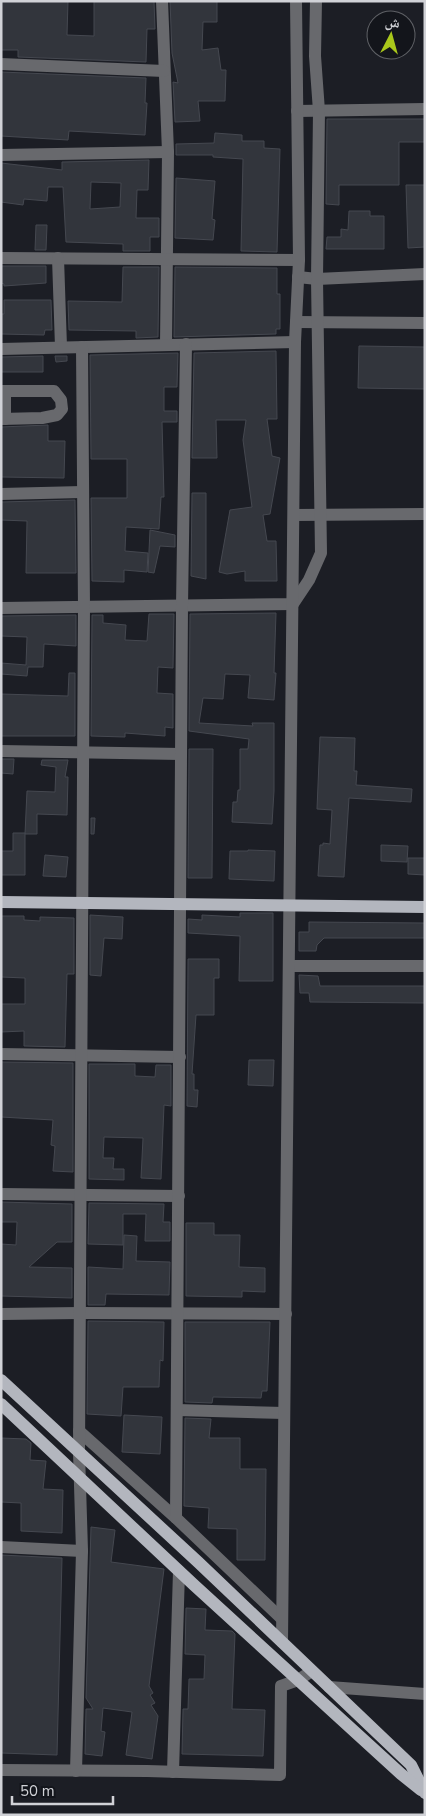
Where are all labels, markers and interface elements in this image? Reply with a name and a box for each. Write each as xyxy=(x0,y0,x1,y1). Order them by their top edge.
north arrow xyxy=(366,10,416,60)
text: ش xyxy=(384,12,401,33)
scale bar xyxy=(12,1774,114,1806)
text: 50 m xyxy=(20,1781,55,1801)

